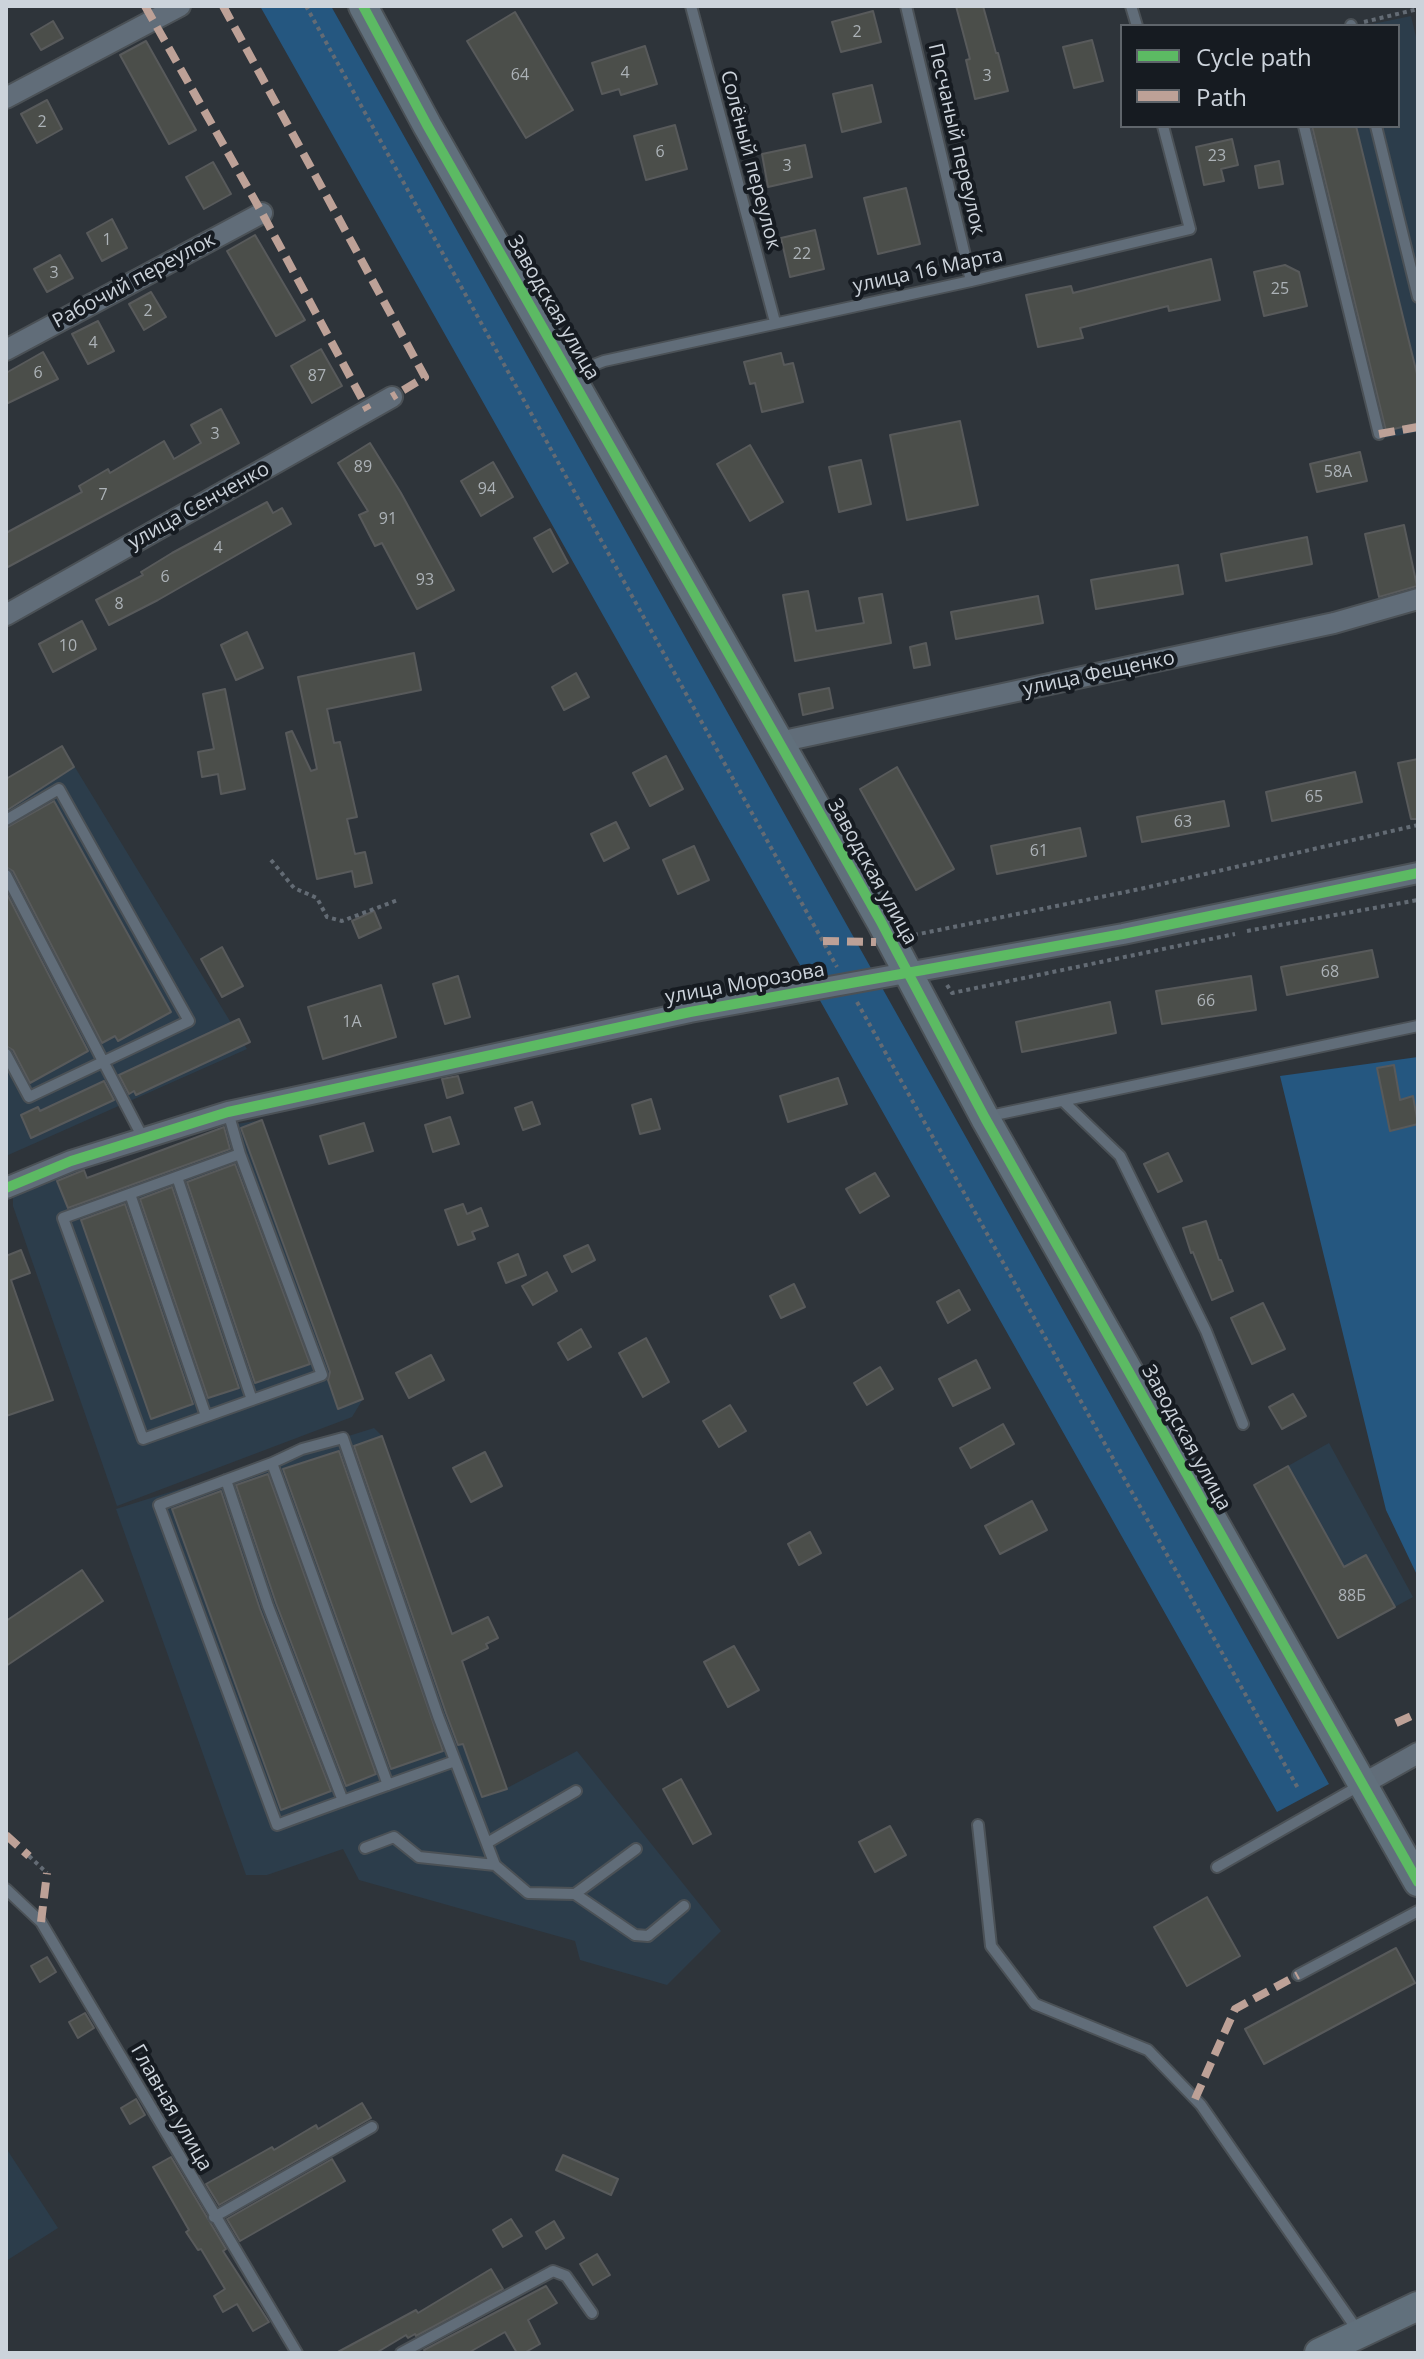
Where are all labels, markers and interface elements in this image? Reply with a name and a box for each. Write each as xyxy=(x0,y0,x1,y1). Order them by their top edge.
house number: 2 xyxy=(852,22,862,42)
legend xyxy=(1120,24,1400,128)
text: Cycle path xyxy=(1196,40,1312,73)
street label: Песчаный переулок xyxy=(922,41,990,237)
house number: 4 xyxy=(620,63,630,83)
house number: 64 xyxy=(511,65,529,85)
house number: 3 xyxy=(982,66,992,86)
street label: Солёный переулок xyxy=(715,68,785,252)
text: Path xyxy=(1196,80,1247,113)
house number: 2 xyxy=(37,112,47,132)
house number: 6 xyxy=(655,142,665,162)
house number: 23 xyxy=(1208,146,1226,166)
house number: 3 xyxy=(782,156,792,176)
street label: Рабочий переулок xyxy=(49,228,219,334)
house number: 1 xyxy=(102,230,112,250)
street label: Заводская улица xyxy=(502,231,604,385)
street label: улица 16 Марта xyxy=(851,243,1005,299)
house number: 22 xyxy=(793,244,811,264)
house number: 3 xyxy=(49,263,59,283)
house number: 25 xyxy=(1271,279,1289,299)
house number: 2 xyxy=(143,301,153,321)
house number: 4 xyxy=(88,333,98,353)
house number: 6 xyxy=(33,363,43,383)
house number: 87 xyxy=(308,366,326,386)
house number: 3 xyxy=(210,424,220,444)
street label: улица Сенченко xyxy=(124,457,274,555)
house number: 89 xyxy=(354,457,372,477)
house number: 58А xyxy=(1324,462,1352,482)
house number: 94 xyxy=(478,479,496,499)
house number: 7 xyxy=(98,485,108,505)
house number: 91 xyxy=(379,509,397,529)
house number: 4 xyxy=(213,538,223,558)
house number: 6 xyxy=(160,567,170,587)
house number: 93 xyxy=(416,570,434,590)
house number: 8 xyxy=(114,594,124,614)
house number: 10 xyxy=(59,636,77,656)
street label: улица Фещенко xyxy=(1021,646,1177,702)
house number: 65 xyxy=(1305,787,1323,807)
street label: Заводская улица xyxy=(822,795,922,949)
house number: 63 xyxy=(1174,812,1192,832)
house number: 61 xyxy=(1030,841,1048,861)
street label: улица Морозова xyxy=(663,958,827,1010)
house number: 68 xyxy=(1321,962,1339,982)
house number: 66 xyxy=(1197,991,1215,1011)
house number: 1А xyxy=(342,1012,362,1032)
street label: Заводская улица xyxy=(1136,1361,1236,1515)
house number: 88Б xyxy=(1338,1586,1366,1606)
street label: Главная улица xyxy=(125,2040,217,2176)

